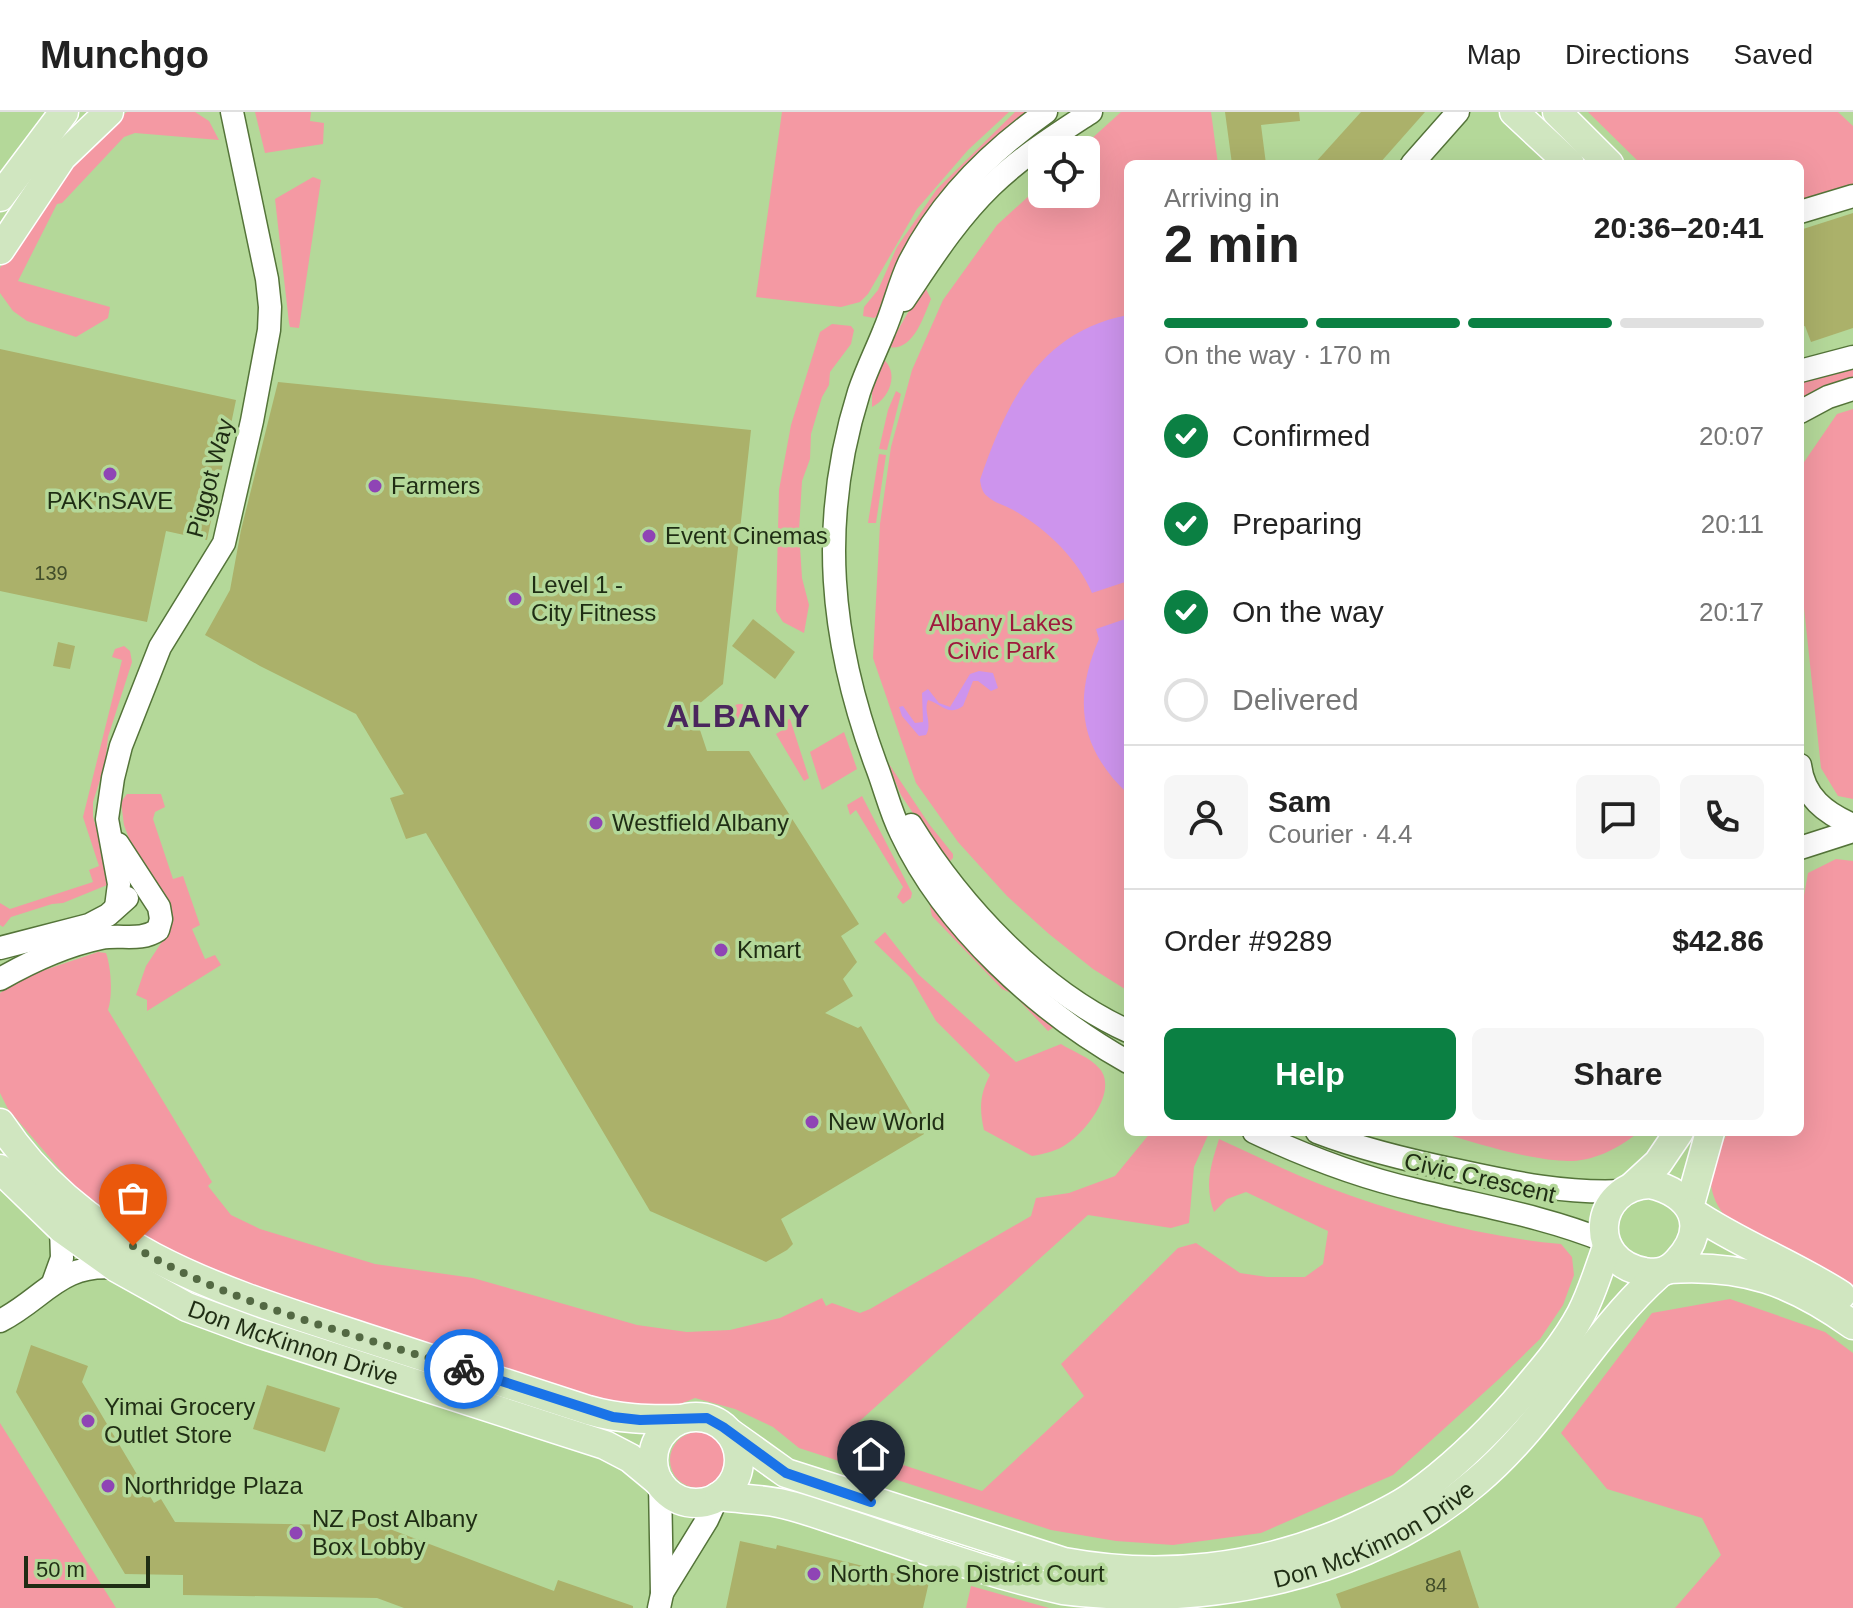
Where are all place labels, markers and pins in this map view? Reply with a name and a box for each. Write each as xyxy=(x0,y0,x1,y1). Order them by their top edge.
marker: PAK'nSAVE xyxy=(101,465,119,483)
place label: Farmers xyxy=(391,472,480,499)
marker: Farmers xyxy=(366,477,384,495)
place label: PAK'nSAVE xyxy=(47,487,173,514)
place label: Event Cinemas xyxy=(665,522,828,549)
marker: Event Cinemas xyxy=(640,527,658,545)
place label: Level 1 - City Fitness xyxy=(531,571,656,626)
marker: Level 1 - City Fitness xyxy=(506,590,524,608)
place label: Westfield Albany xyxy=(612,809,789,836)
marker: Westfield Albany xyxy=(587,814,605,832)
place label: Kmart xyxy=(737,936,801,963)
marker: Kmart xyxy=(712,941,730,959)
place label: New World xyxy=(828,1108,945,1135)
marker: New World xyxy=(803,1113,821,1131)
pin xyxy=(99,1164,167,1246)
place label: Yimai Grocery Outlet Store xyxy=(104,1393,255,1448)
marker: Yimai Grocery Outlet Store xyxy=(79,1412,97,1430)
pin xyxy=(837,1420,905,1502)
place label: Northridge Plaza xyxy=(124,1472,303,1499)
marker: Northridge Plaza xyxy=(99,1477,117,1495)
place label: NZ Post Albany Box Lobby xyxy=(312,1505,477,1560)
marker: NZ Post Albany Box Lobby xyxy=(287,1524,305,1542)
place label: North Shore District Court xyxy=(830,1560,1105,1587)
marker: North Shore District Court xyxy=(805,1565,823,1583)

